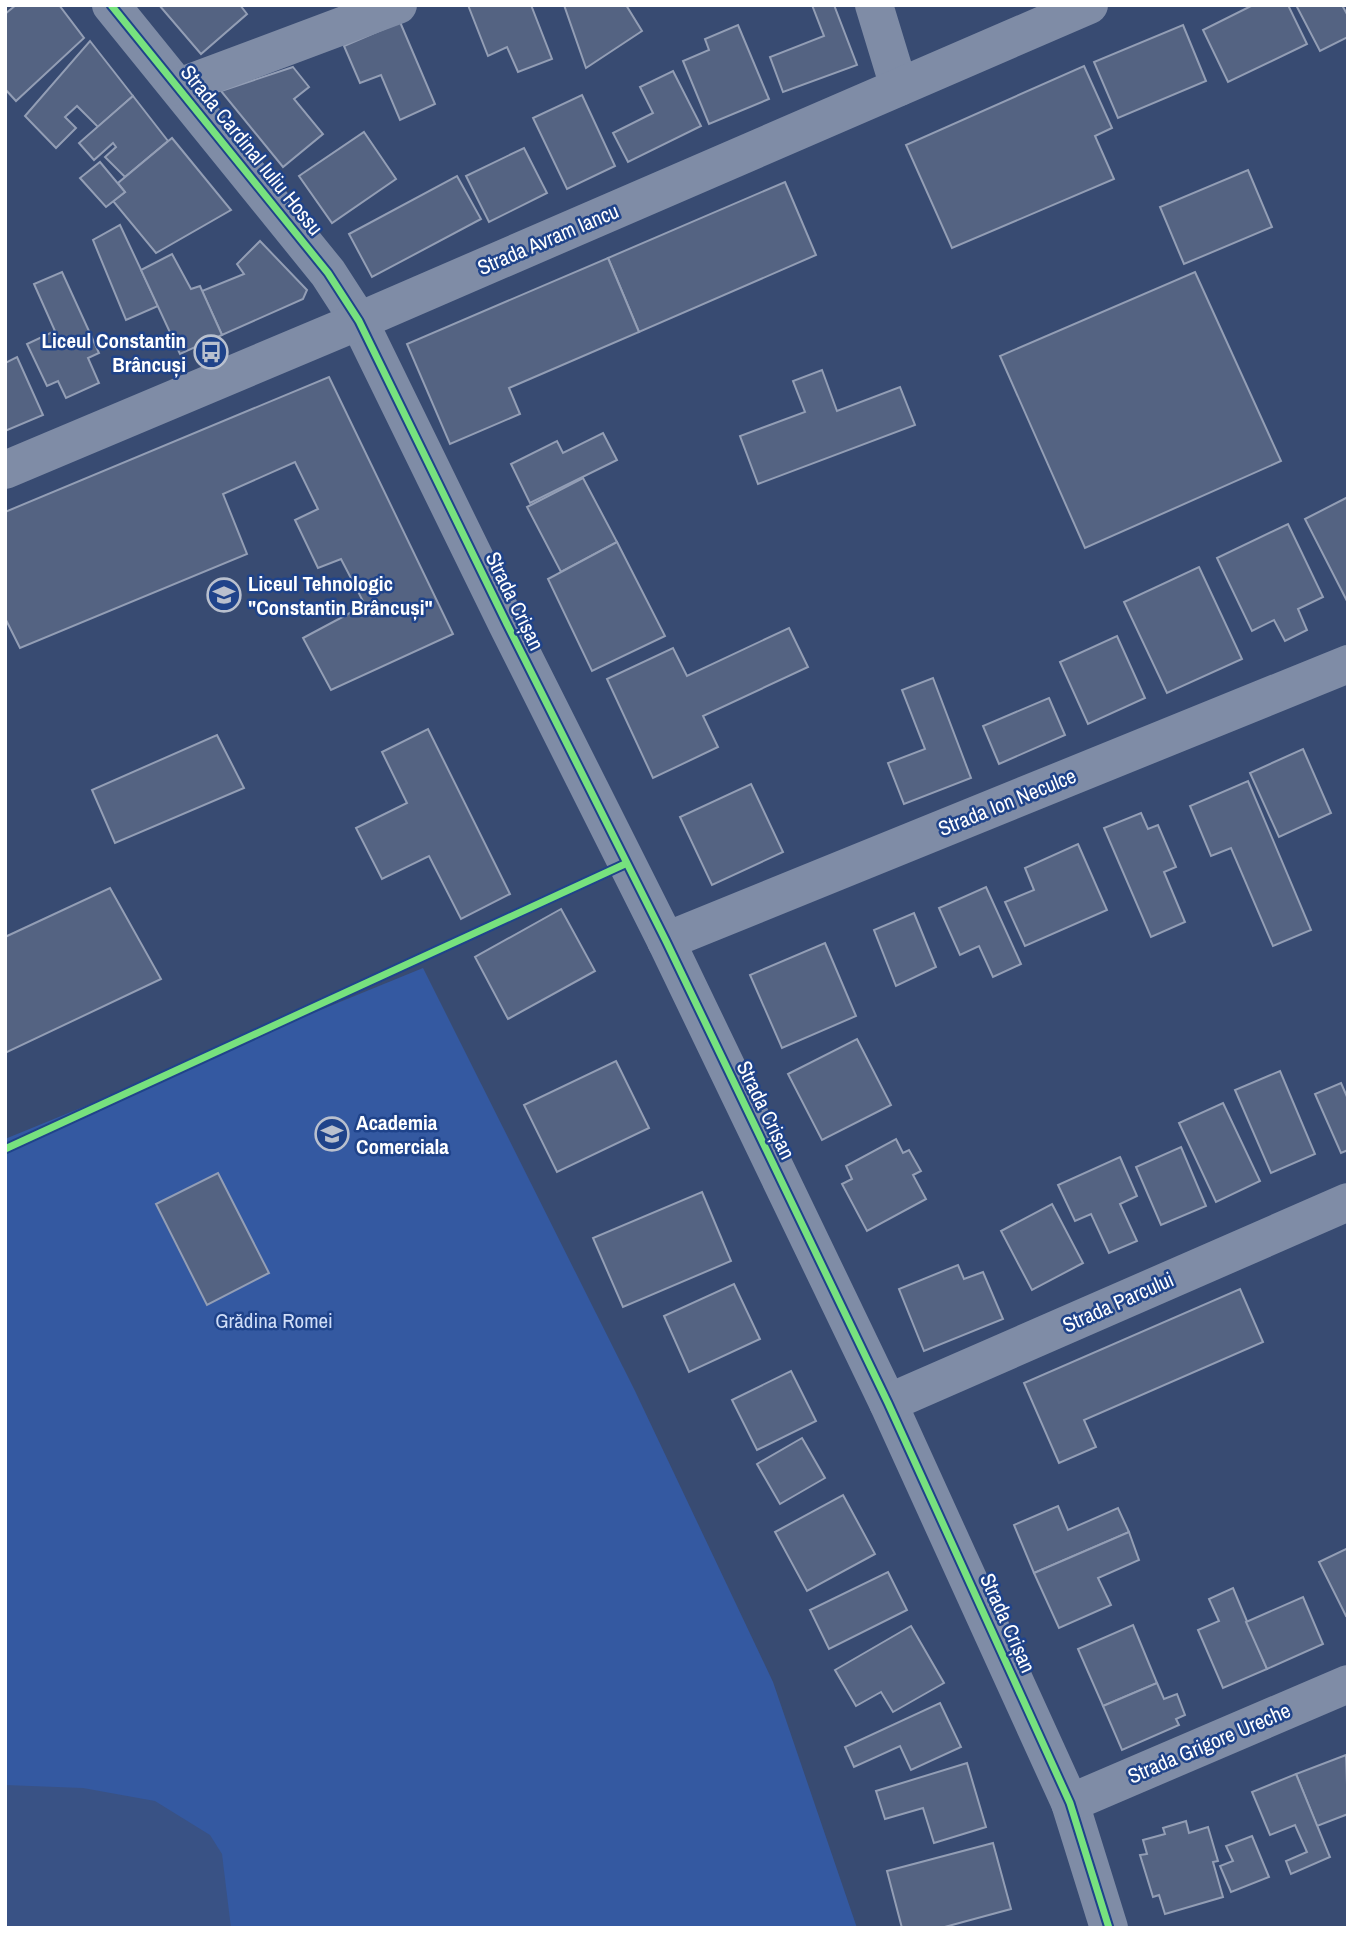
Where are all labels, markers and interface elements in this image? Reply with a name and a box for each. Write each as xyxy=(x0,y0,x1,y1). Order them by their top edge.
street label: Strada Cardinal Iuliu Hossu xyxy=(174,59,330,241)
street label: Strada Avram Iancu xyxy=(473,196,623,282)
place label: Liceul Constantin Brâncuși xyxy=(42,326,186,379)
bus stop icon: Liceul Constantin Brâncuși xyxy=(192,333,230,371)
street label: Strada Crișan xyxy=(479,547,551,655)
place label: Liceul Tehnologic "Constantin Brâncuși" xyxy=(248,569,433,622)
school or university icon: Liceul Tehnologic "Constantin Brâncuși" xyxy=(205,576,243,614)
street label: Strada Ion Neculce xyxy=(934,761,1080,843)
street label: Strada Crișan xyxy=(730,1056,802,1164)
place label: Academia Comerciala xyxy=(356,1108,449,1161)
school or university icon: Academia Comerciala xyxy=(313,1115,351,1153)
street label: Strada Parcului xyxy=(1058,1265,1178,1339)
park label: Grădina Romei xyxy=(215,1306,333,1335)
street label: Strada Crișan xyxy=(973,1569,1043,1677)
street label: Strada Grigore Ureche xyxy=(1123,1696,1295,1790)

